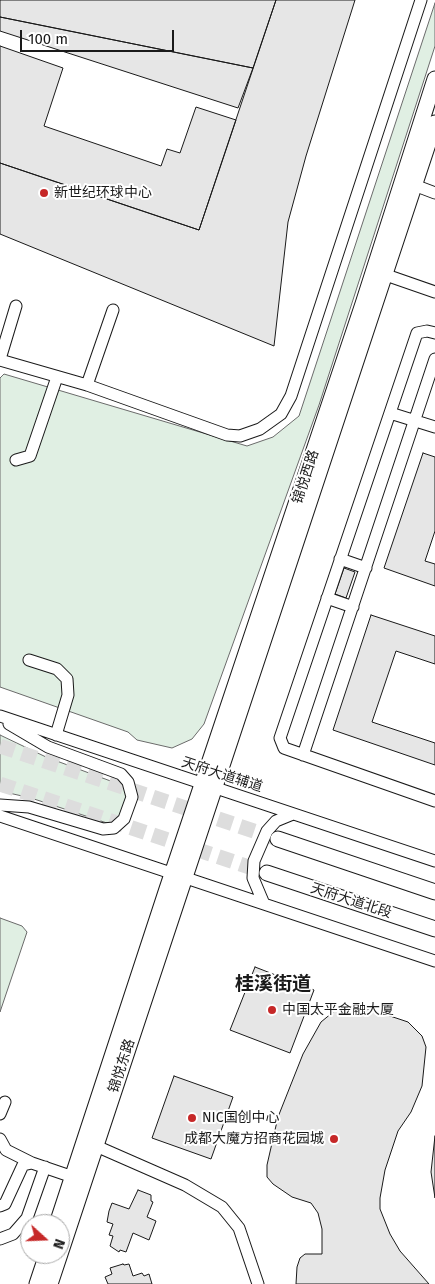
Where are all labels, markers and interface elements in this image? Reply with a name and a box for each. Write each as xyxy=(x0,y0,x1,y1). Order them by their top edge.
scale bar xyxy=(22,20,176,52)
text: 100 m xyxy=(28,30,68,48)
place label: 新世纪环球中心 xyxy=(54,185,152,201)
marker: 新世纪环球中心 xyxy=(38,187,50,199)
street label: 锦悦西路 xyxy=(289,448,323,506)
street label: 天府大道辅道 xyxy=(179,754,265,796)
street label: 天府大道北段 xyxy=(308,880,394,922)
district label: 桂溪街道 xyxy=(235,974,311,996)
place label: 中国太平金融大厦 xyxy=(282,1002,394,1018)
marker: 中国太平金融大厦 xyxy=(266,1004,278,1016)
street label: 锦悦东路 xyxy=(105,1037,139,1095)
place label: NIC国创中心 xyxy=(202,1110,280,1126)
marker: NIC国创中心 xyxy=(186,1112,198,1124)
place label: 成都大魔方招商花园城 xyxy=(184,1131,324,1147)
marker: 成都大魔方招商花园城 xyxy=(328,1133,340,1145)
north arrow xyxy=(20,1214,70,1264)
text: N xyxy=(49,1237,68,1251)

